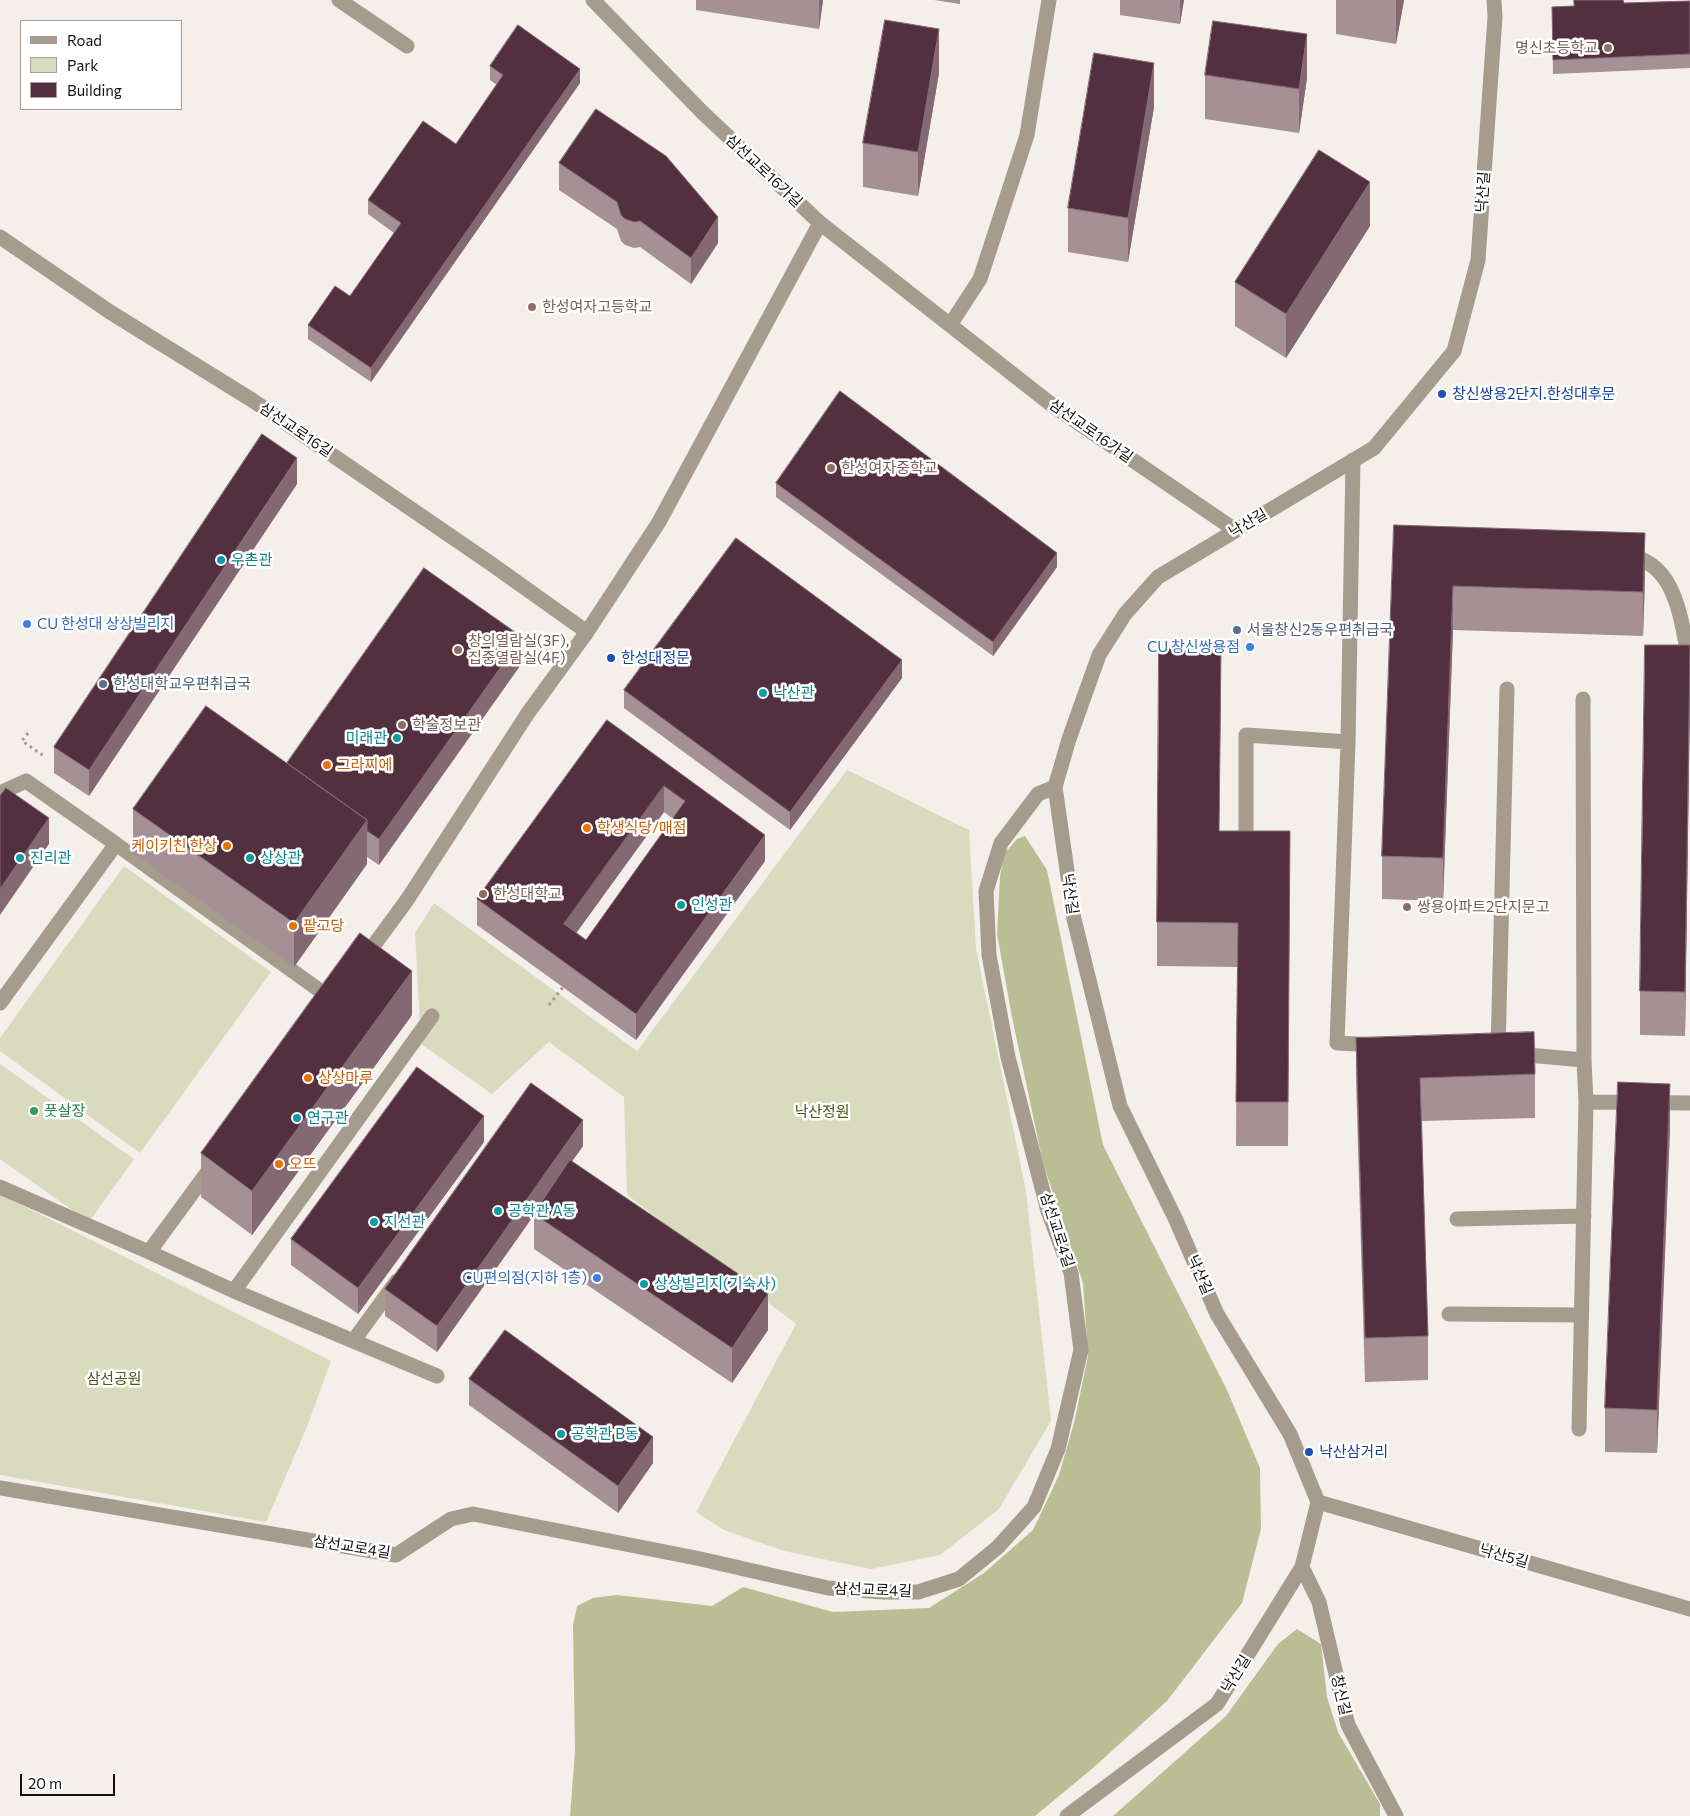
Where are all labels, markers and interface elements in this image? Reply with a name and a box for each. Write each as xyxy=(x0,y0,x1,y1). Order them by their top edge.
legend xyxy=(20,20,182,110)
text: Road xyxy=(67,31,102,49)
place label: 명신초등학교 xyxy=(1515,39,1598,57)
marker: 명신초등학교 xyxy=(1602,42,1614,54)
text: Park xyxy=(67,56,98,74)
text: Building xyxy=(67,81,122,99)
street label: 삼선교로16가길 xyxy=(722,131,806,211)
street label: 낙산길 xyxy=(1473,171,1493,213)
place label: 한성여자고등학교 xyxy=(542,298,652,316)
marker: 한성여자고등학교 xyxy=(526,301,538,313)
place label: 창신쌍용2단지.한성대후문 xyxy=(1452,385,1616,403)
marker: 창신쌍용2단지.한성대후문 xyxy=(1436,388,1448,400)
street label: 삼선교로16가길 xyxy=(1046,395,1136,467)
street label: 삼선교로16길 xyxy=(256,399,336,461)
place label: 한성여자중학교 xyxy=(841,459,938,477)
marker: 한성여자중학교 xyxy=(825,462,837,474)
street label: 낙산길 xyxy=(1226,505,1270,541)
place label: 우촌관 xyxy=(231,551,272,569)
marker: 우촌관 xyxy=(215,554,227,566)
place label: CU 한성대 상상빌리지 xyxy=(37,615,174,633)
marker: CU 한성대 상상빌리지 xyxy=(21,618,33,630)
place label: 서울창신2동우편취급국 xyxy=(1247,621,1393,639)
marker: 서울창신2동우편취급국 xyxy=(1231,624,1243,636)
place label: 창의열람실(3F), 집중열람실(4F) xyxy=(468,632,569,667)
place label: CU 창신쌍용점 xyxy=(1147,638,1240,656)
marker: CU 창신쌍용점 xyxy=(1244,641,1256,653)
marker: 창의열람실(3F), 집중열람실(4F) xyxy=(452,644,464,656)
place label: 한성대정문 xyxy=(621,649,690,667)
marker: 한성대정문 xyxy=(605,652,617,664)
place label: 한성대학교우편취급국 xyxy=(113,675,251,693)
marker: 한성대학교우편취급국 xyxy=(97,678,109,690)
place label: 낙산관 xyxy=(773,684,814,702)
marker: 낙산관 xyxy=(757,687,769,699)
place label: 학술정보관 xyxy=(412,716,481,734)
marker: 학술정보관 xyxy=(396,719,408,731)
place label: 미래관 xyxy=(346,729,387,747)
marker: 미래관 xyxy=(391,732,403,744)
place label: 그라찌에 xyxy=(337,756,392,774)
marker: 그라찌에 xyxy=(321,759,333,771)
place label: 학생식당/매점 xyxy=(597,819,686,837)
marker: 학생식당/매점 xyxy=(581,822,593,834)
place label: 케이키친 한상 xyxy=(131,837,217,855)
marker: 케이키친 한상 xyxy=(221,840,233,852)
place label: 진리관 xyxy=(30,849,71,867)
place label: 상상관 xyxy=(260,849,301,867)
marker: 진리관 xyxy=(14,852,26,864)
marker: 상상관 xyxy=(244,852,256,864)
street label: 낙산길 xyxy=(1058,872,1082,916)
place label: 한성대학교 xyxy=(493,885,562,903)
marker: 한성대학교 xyxy=(477,888,489,900)
place label: 인성관 xyxy=(691,896,732,914)
place label: 쌍용아파트2단지문고 xyxy=(1417,898,1550,916)
marker: 인성관 xyxy=(675,899,687,911)
marker: 쌍용아파트2단지문고 xyxy=(1401,901,1413,913)
place label: 팥고당 xyxy=(303,917,344,935)
marker: 팥고당 xyxy=(287,920,299,932)
place label: 상상마루 xyxy=(318,1069,373,1087)
marker: 상상마루 xyxy=(302,1072,314,1084)
place label: 풋살장 xyxy=(44,1102,85,1120)
park label: 낙산정원 xyxy=(794,1103,850,1121)
marker: 풋살장 xyxy=(28,1105,40,1117)
place label: 연구관 xyxy=(307,1109,348,1127)
marker: 연구관 xyxy=(291,1112,303,1124)
place label: 오뜨 xyxy=(289,1155,317,1173)
marker: 오뜨 xyxy=(273,1158,285,1170)
street label: 삼선교로4길 xyxy=(1036,1190,1078,1270)
place label: 공학관 A동 xyxy=(508,1202,576,1220)
marker: 공학관 A동 xyxy=(492,1205,504,1217)
place label: 지선관 xyxy=(384,1213,425,1231)
marker: 지선관 xyxy=(368,1216,380,1228)
street label: 낙산길 xyxy=(1183,1252,1217,1298)
place label: CU편의점(지하 1층) xyxy=(462,1269,587,1287)
marker: CU편의점(지하 1층) xyxy=(591,1272,603,1284)
place label: 상상빌리지(기숙사) xyxy=(654,1275,776,1293)
marker: 상상빌리지(기숙사) xyxy=(638,1278,650,1290)
park label: 삼선공원 xyxy=(86,1370,142,1388)
place label: 공학관 B동 xyxy=(571,1425,639,1443)
marker: 공학관 B동 xyxy=(555,1428,567,1440)
place label: 낙산삼거리 xyxy=(1319,1443,1388,1461)
marker: 낙산삼거리 xyxy=(1303,1446,1315,1458)
street label: 삼선교로4길 xyxy=(312,1532,392,1562)
street label: 낙산5길 xyxy=(1477,1540,1531,1572)
street label: 삼선교로4길 xyxy=(834,1580,912,1600)
street label: 낙산길 xyxy=(1217,1652,1255,1696)
street label: 창신길 xyxy=(1328,1673,1354,1717)
scale bar xyxy=(22,1764,118,1796)
text: 20 m xyxy=(28,1774,62,1792)

